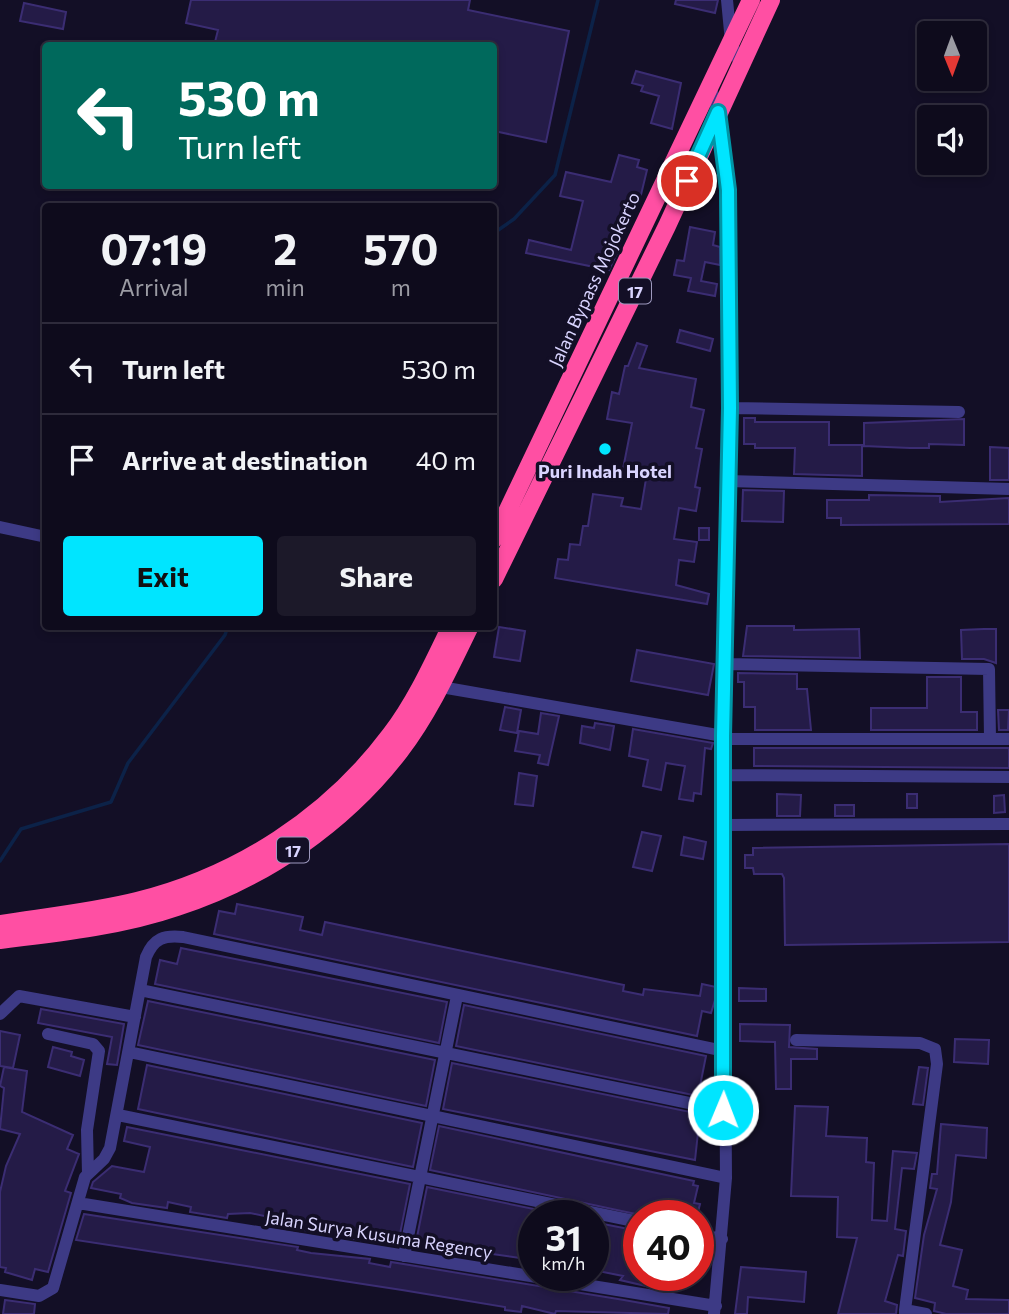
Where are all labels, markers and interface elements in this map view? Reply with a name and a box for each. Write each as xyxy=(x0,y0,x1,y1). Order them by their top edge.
north arrow xyxy=(917,21,987,91)
map controls xyxy=(917,21,987,175)
text: 530 m xyxy=(178,66,320,126)
icon: left xyxy=(63,70,154,161)
button: sound xyxy=(917,105,987,175)
text: Turn left xyxy=(178,126,302,166)
pin xyxy=(657,151,717,211)
icon: arrive xyxy=(668,162,706,200)
street label: Jalan Bypass Mojokerto xyxy=(544,188,644,370)
text: 07:19 xyxy=(100,222,207,274)
text: 2 xyxy=(273,222,297,274)
text: 570 xyxy=(363,222,438,274)
text: Arrival xyxy=(119,273,189,301)
text: min xyxy=(266,273,305,301)
text: m xyxy=(391,273,411,301)
road number: 17 xyxy=(619,278,651,304)
icon: left xyxy=(63,350,101,388)
text: Turn left xyxy=(122,353,225,384)
text: 530 m xyxy=(402,353,476,384)
icon: arrive xyxy=(63,441,101,479)
marker: Puri Indah Hotel xyxy=(597,441,613,457)
text: Arrive at destination xyxy=(122,444,368,475)
text: 40 m xyxy=(416,444,476,475)
place label: Puri Indah Hotel xyxy=(538,460,672,482)
button: Exit xyxy=(63,536,263,616)
button: Share xyxy=(277,536,476,616)
road number: 17 xyxy=(277,838,309,862)
position arrow xyxy=(686,1073,760,1147)
speed limit sign: 40 xyxy=(623,1200,714,1291)
street label: Jalan Surya Kusuma Regency xyxy=(264,1205,494,1263)
text: 31 xyxy=(545,1215,582,1258)
text: km/h xyxy=(542,1252,585,1274)

